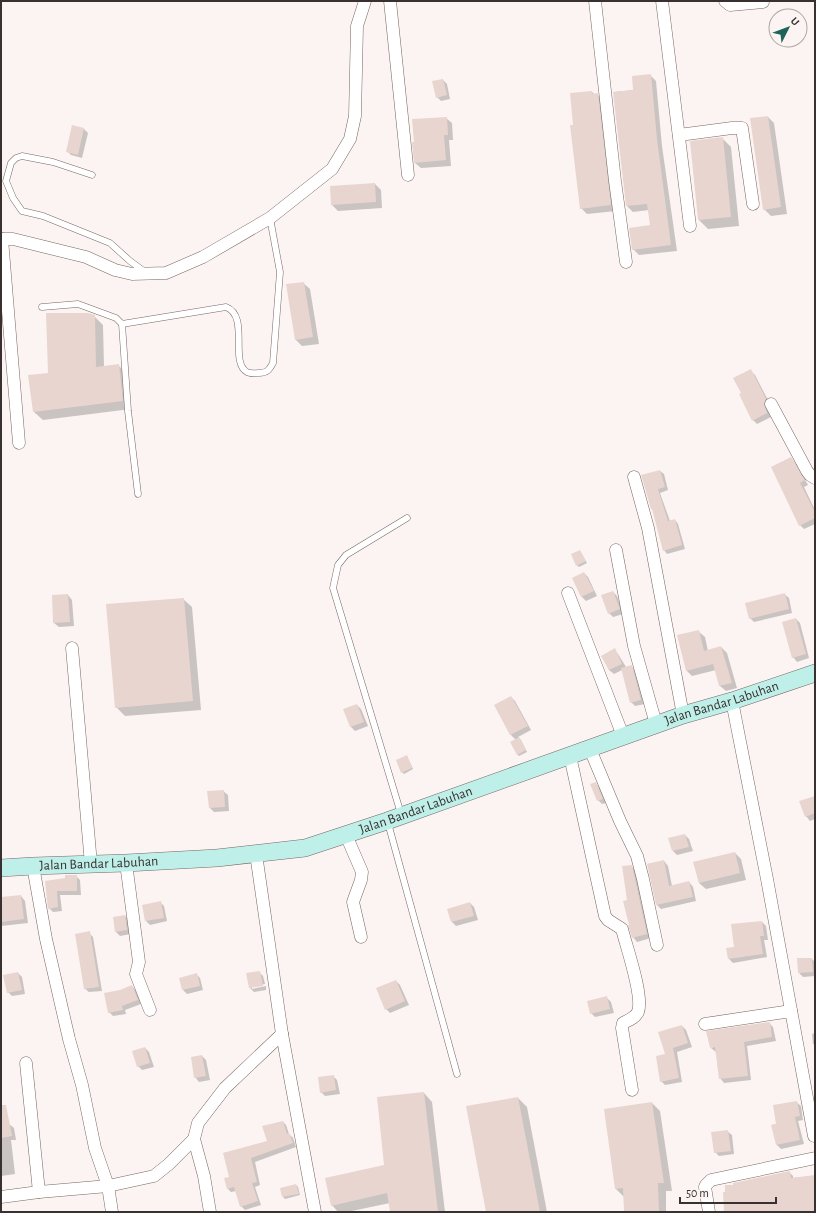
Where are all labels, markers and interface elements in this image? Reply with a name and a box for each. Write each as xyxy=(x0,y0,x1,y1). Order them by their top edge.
north arrow xyxy=(768,8,808,48)
text: U xyxy=(789,15,801,28)
street label: Jalan Bandar Labuhan xyxy=(663,679,781,728)
street label: Jalan Bandar Labuhan xyxy=(358,784,474,837)
street label: Jalan Bandar Labuhan xyxy=(39,854,159,873)
scale bar xyxy=(680,1179,776,1205)
text: 50 m xyxy=(686,1187,709,1199)

